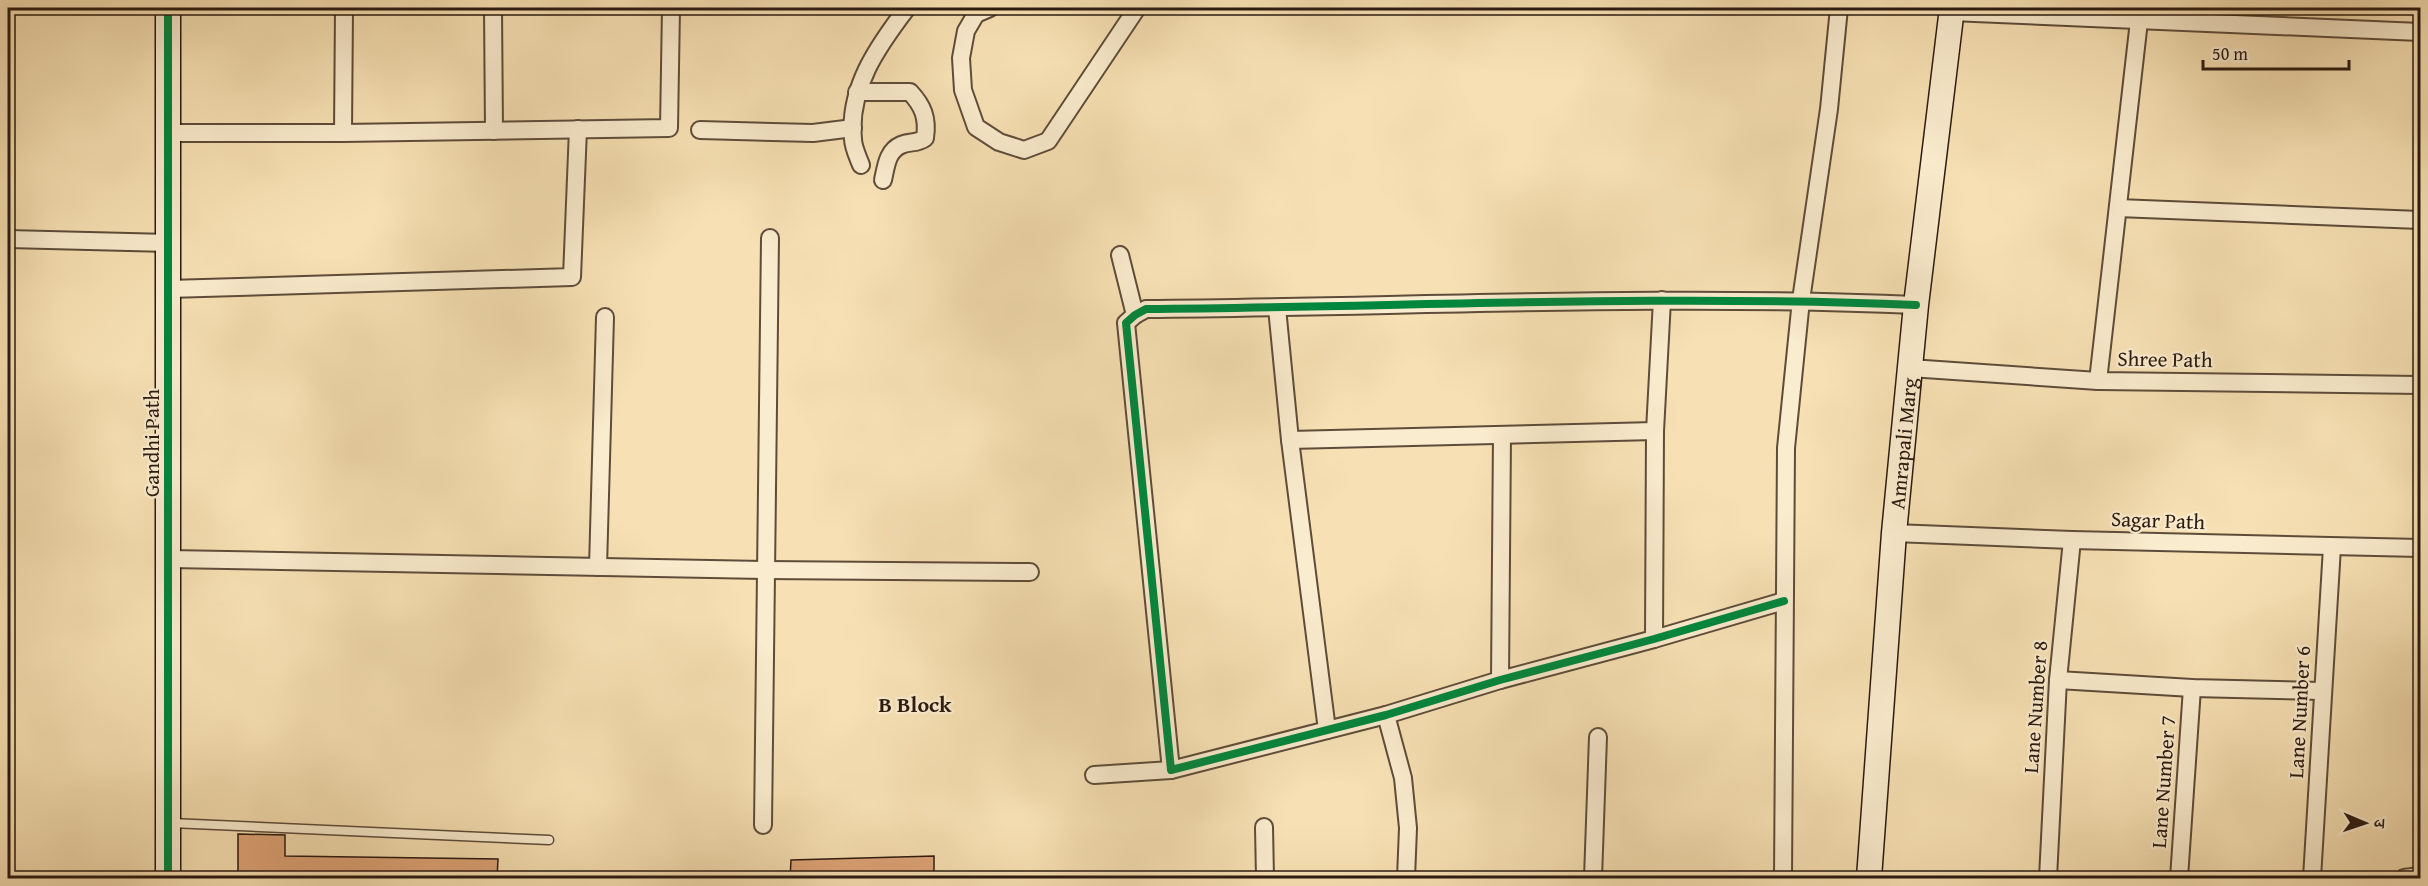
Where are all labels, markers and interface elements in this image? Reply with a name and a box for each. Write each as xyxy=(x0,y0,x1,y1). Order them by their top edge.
scale bar xyxy=(2203,33,2348,71)
text: 50 m xyxy=(2212,40,2248,67)
street label: Shree Path xyxy=(2117,343,2213,375)
street label: Amrapali Marg xyxy=(1881,375,1924,511)
street label: Gandhi Path xyxy=(136,389,167,497)
street label: Sagar Path xyxy=(2110,503,2206,537)
street label: Lane Number 8 xyxy=(2015,640,2055,774)
street label: Lane Number 6 xyxy=(2280,645,2318,779)
district label: B Block xyxy=(879,688,952,720)
street label: Lane Number 7 xyxy=(2143,715,2183,849)
north arrow xyxy=(2335,793,2395,853)
text: उ xyxy=(2368,818,2392,830)

